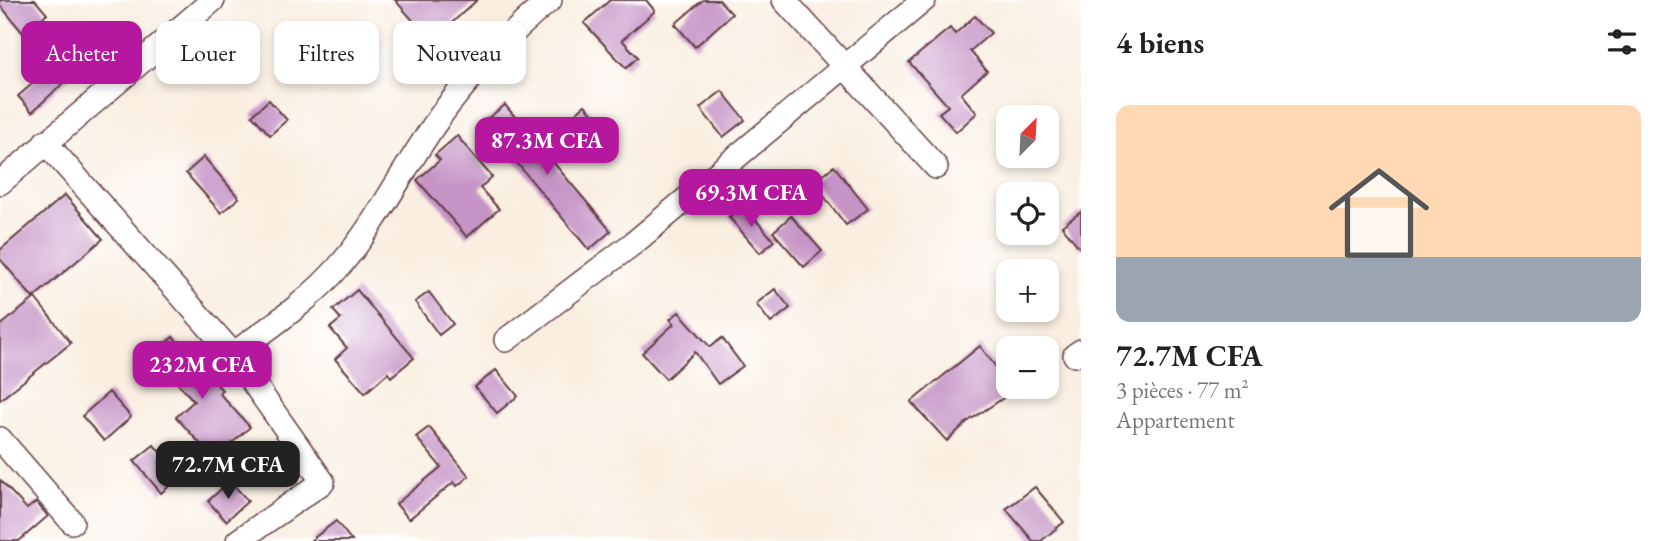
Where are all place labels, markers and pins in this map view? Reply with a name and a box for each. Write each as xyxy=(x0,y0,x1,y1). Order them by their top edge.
pin: 87.3M CFA xyxy=(467,118,627,177)
pin: 69.3M CFA xyxy=(671,170,831,229)
pin: 232M CFA xyxy=(130,342,274,401)
pin: 72.7M CFA xyxy=(148,442,308,501)

